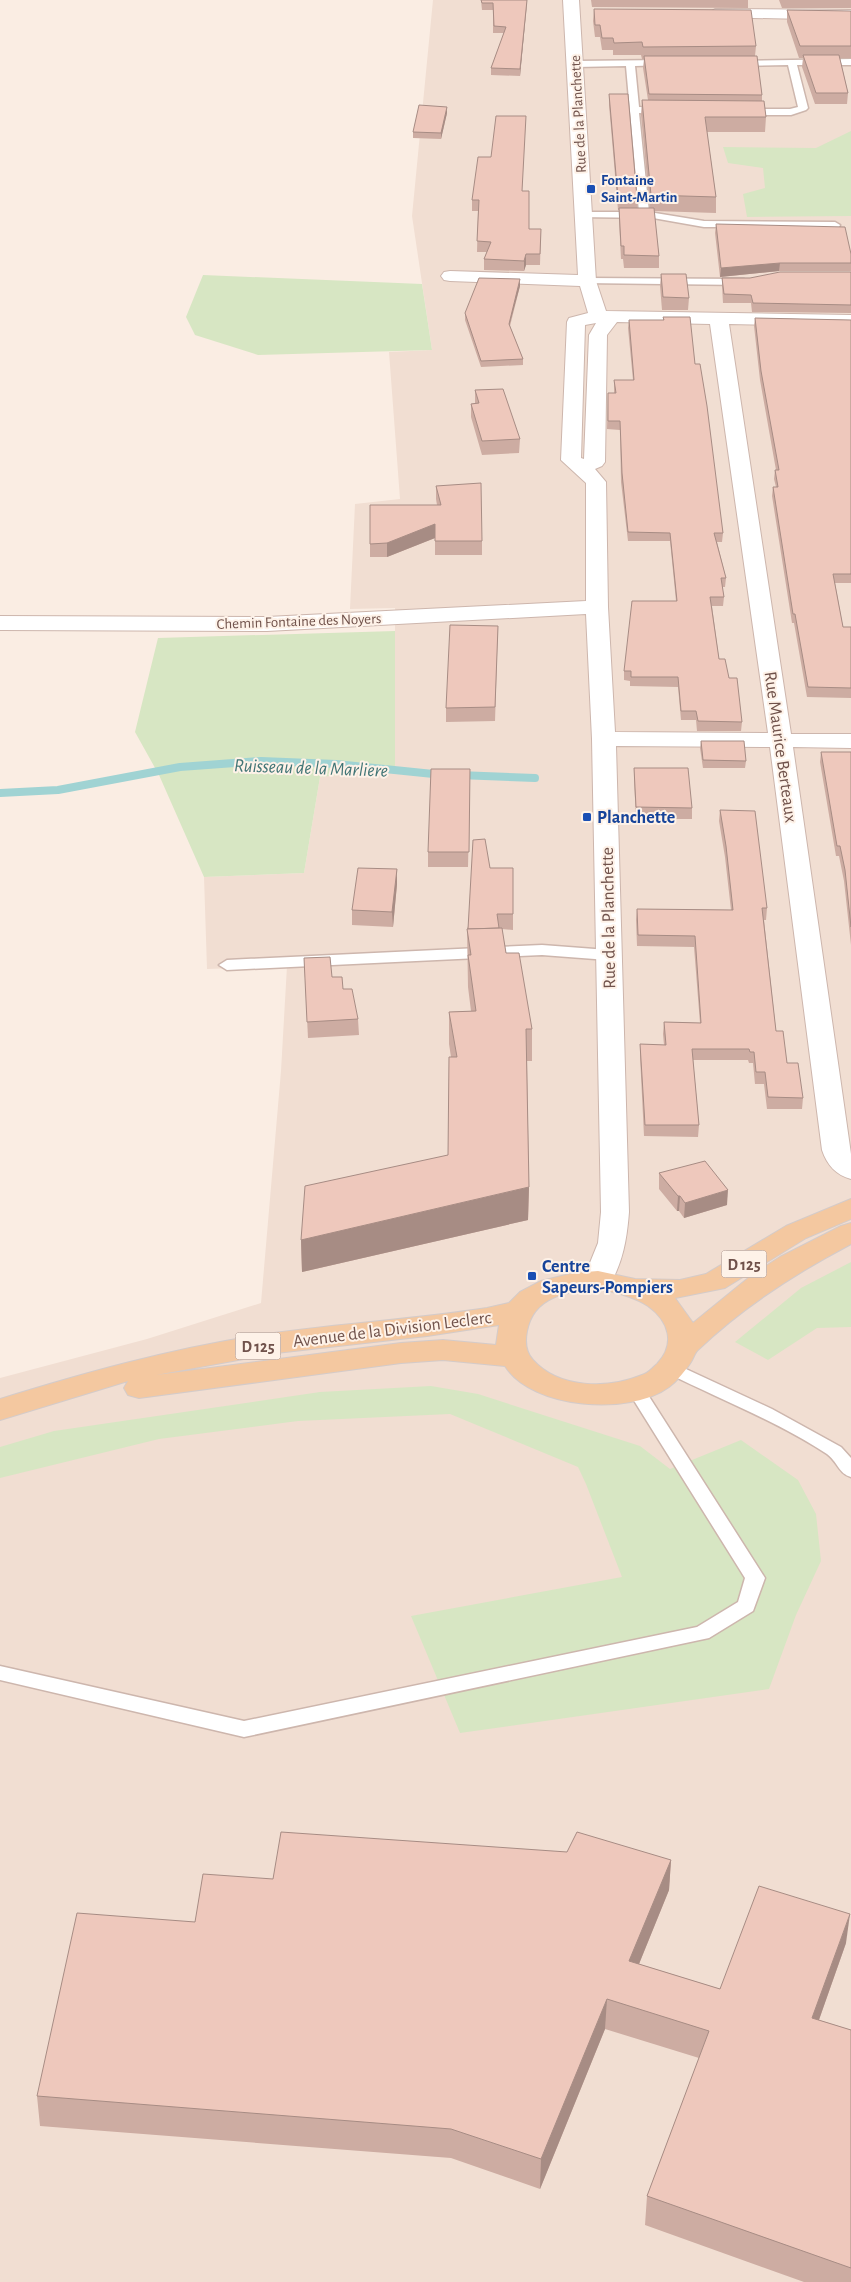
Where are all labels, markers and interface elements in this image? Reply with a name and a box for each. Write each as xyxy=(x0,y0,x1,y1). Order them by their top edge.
street label: Rue de la Planchette xyxy=(568,55,589,173)
place label: Fontaine Saint-Martin xyxy=(601,173,678,205)
marker: Fontaine Saint-Martin xyxy=(585,183,597,195)
street label: Chemin Fontaine des Noyers xyxy=(216,611,382,632)
street label: Rue Maurice Berteaux xyxy=(760,670,800,824)
water label: Ruisseau de la Marliere xyxy=(234,756,388,781)
place label: Planchette xyxy=(597,809,675,827)
marker: Planchette xyxy=(581,811,593,823)
street label: Rue de la Planchette xyxy=(599,847,619,989)
road number: D 125 xyxy=(722,1250,766,1278)
place label: Centre Sapeurs-Pompiers xyxy=(542,1258,673,1297)
marker: Centre Sapeurs-Pompiers xyxy=(526,1270,538,1282)
street label: Avenue de la Division Leclerc xyxy=(292,1309,492,1351)
road number: D 125 xyxy=(236,1332,280,1360)

